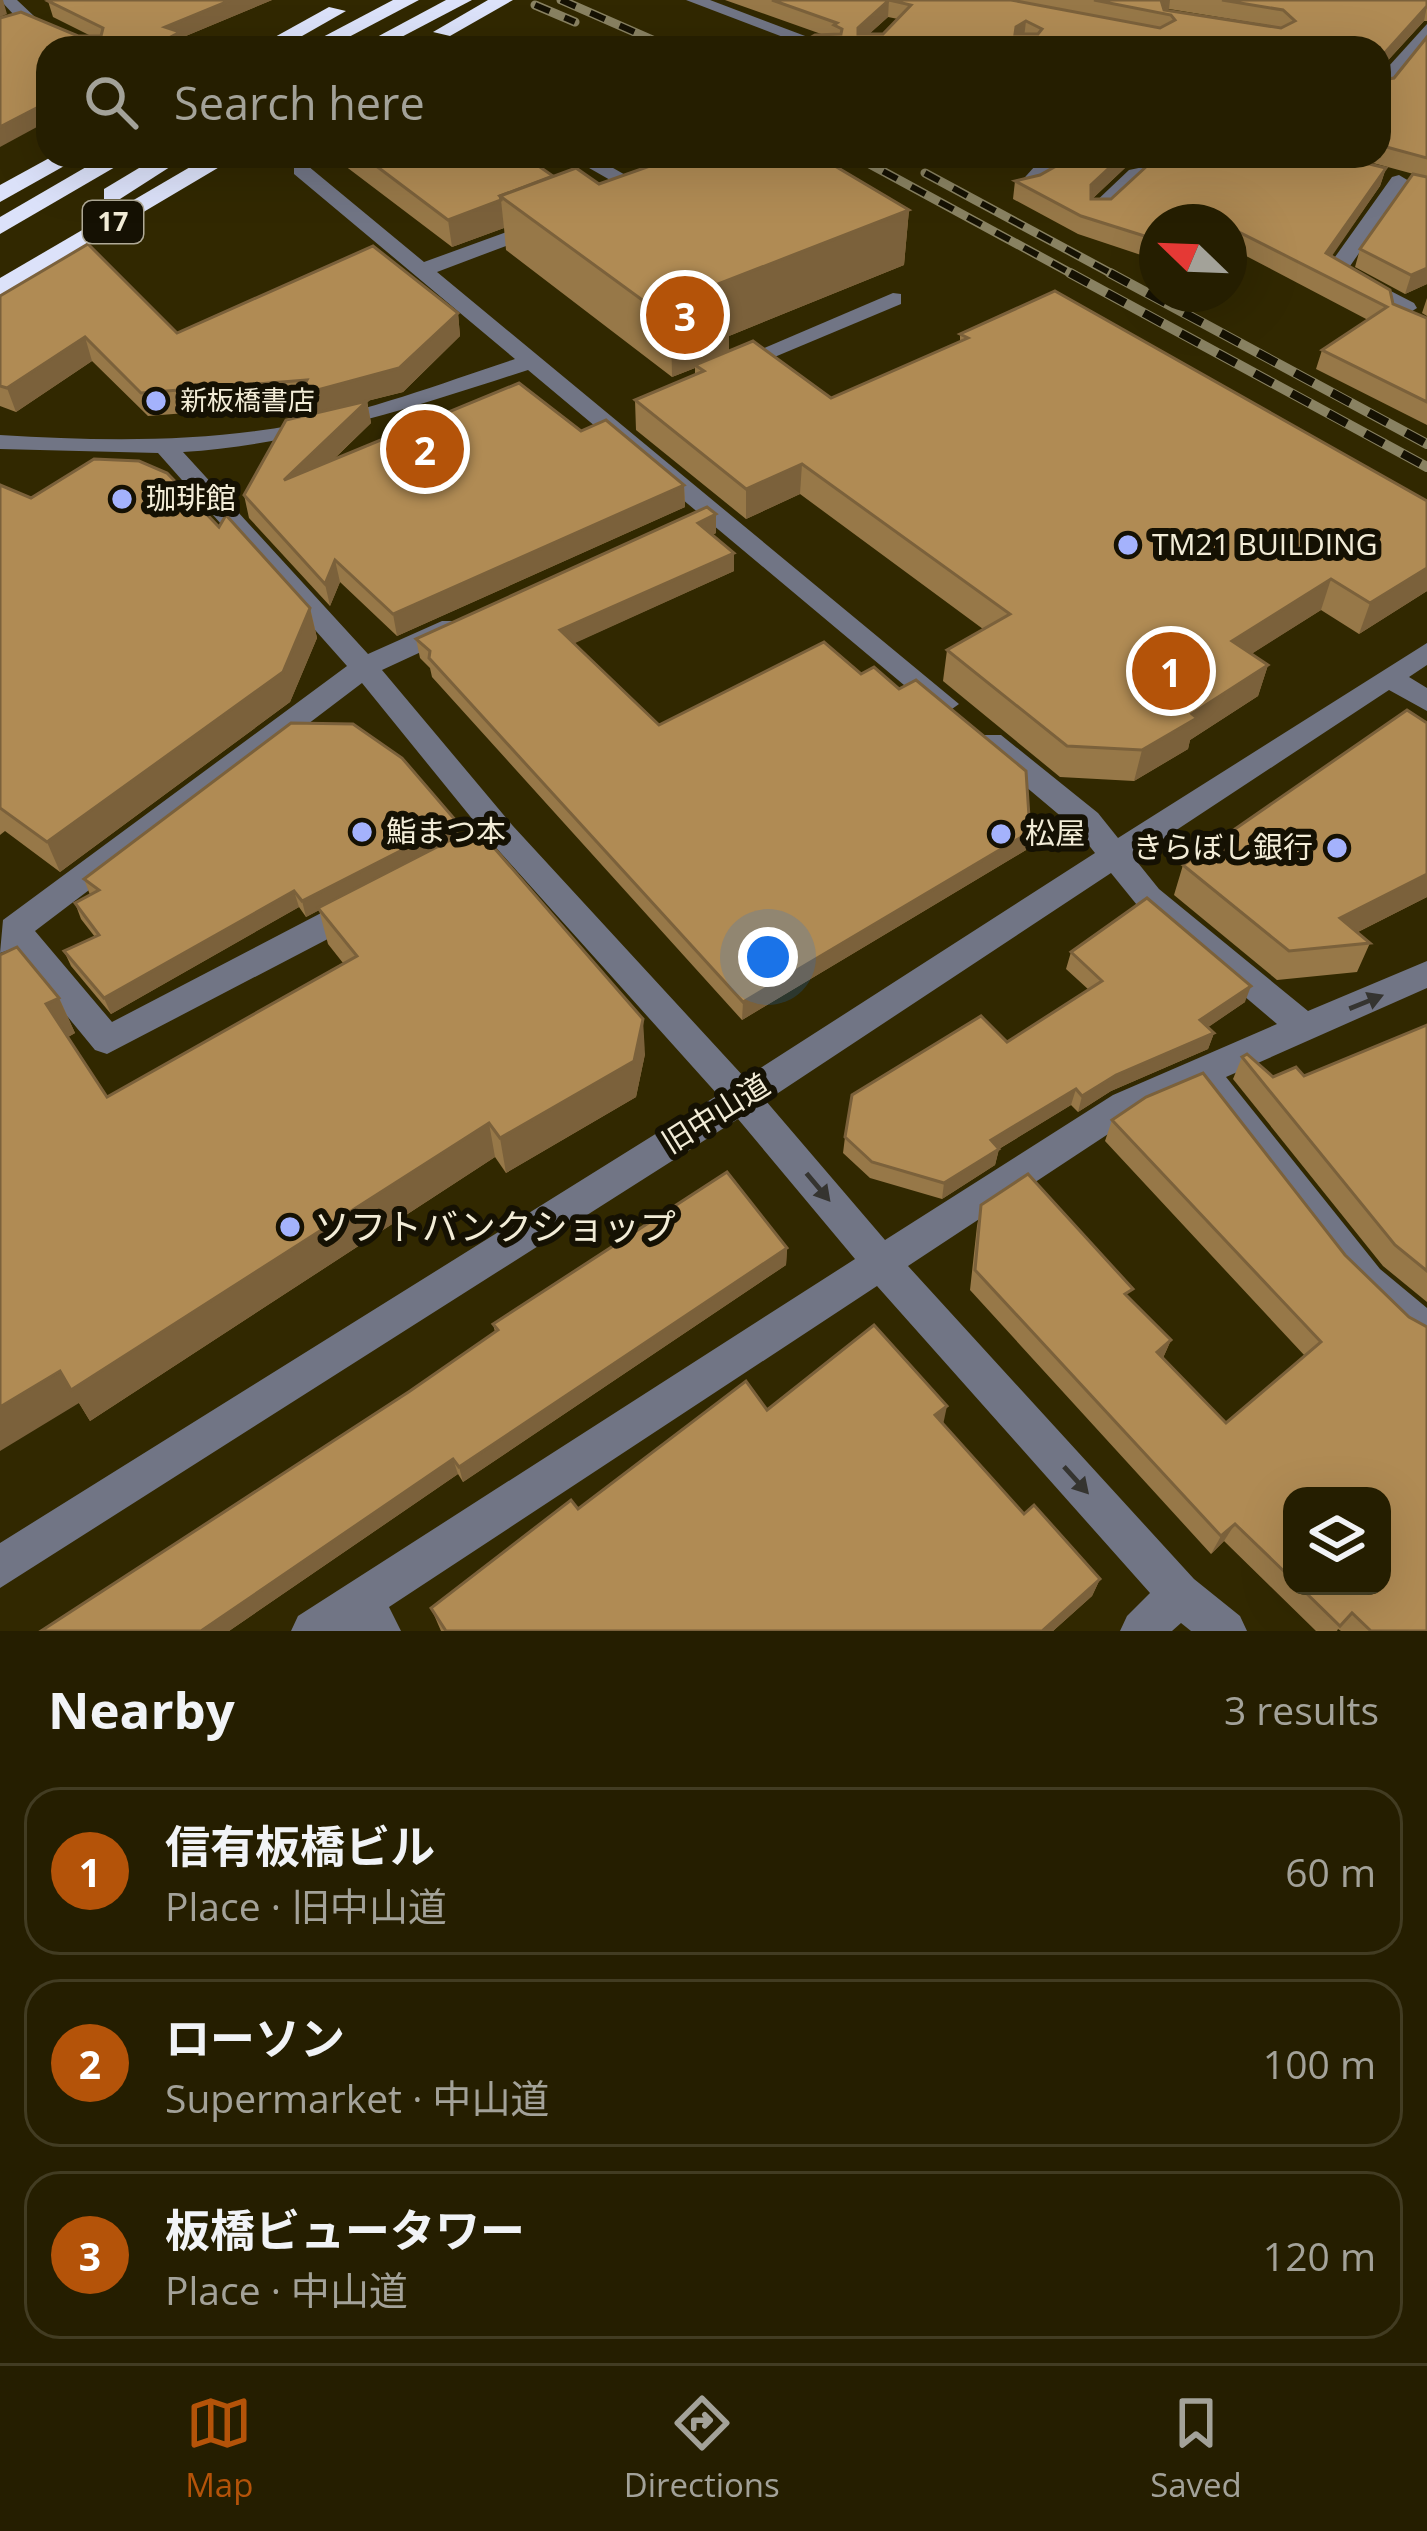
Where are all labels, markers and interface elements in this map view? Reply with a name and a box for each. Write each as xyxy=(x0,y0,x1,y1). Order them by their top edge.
search box xyxy=(36,36,1391,168)
icon: search xyxy=(78,69,144,135)
text: Search here xyxy=(174,72,425,133)
road number: 17 xyxy=(83,201,143,243)
north arrow xyxy=(1139,204,1247,312)
pin: 3 xyxy=(646,270,724,360)
place label: 新板橋書店 xyxy=(180,381,315,418)
marker: 新板橋書店 xyxy=(143,388,169,414)
pin: 2 xyxy=(386,404,464,494)
place label: 珈琲館 xyxy=(146,477,236,518)
marker: 珈琲館 xyxy=(109,486,135,512)
place label: TM21 BUILDING xyxy=(1152,523,1377,564)
marker: TM21 BUILDING xyxy=(1115,532,1141,558)
pin: 1 xyxy=(1132,626,1210,716)
place label: 鮨まつ本 xyxy=(386,810,506,851)
place label: 松屋 xyxy=(1025,812,1085,853)
marker: 鮨まつ本 xyxy=(349,819,375,845)
marker: 松屋 xyxy=(988,821,1014,847)
place label: きらぼし銀行 xyxy=(1133,826,1313,867)
marker: きらぼし銀行 xyxy=(1324,835,1350,861)
your location xyxy=(738,927,798,987)
one-way arrow xyxy=(1348,991,1384,1010)
street label: 旧中山道 xyxy=(653,1064,777,1162)
one-way arrow xyxy=(804,1172,830,1202)
place label: ソフトバンクショップ xyxy=(314,1202,676,1251)
marker: ソフトバンクショップ xyxy=(277,1214,303,1240)
one-way arrow xyxy=(1062,1465,1089,1494)
map controls xyxy=(1283,1487,1391,1595)
button: layers xyxy=(1283,1487,1391,1595)
text: Nearby xyxy=(48,1674,235,1744)
text: 3 results xyxy=(1224,1683,1379,1736)
text: 信有板橋ビル xyxy=(165,1815,435,1876)
text: 1 xyxy=(79,1845,101,1898)
text: 60 m xyxy=(1285,1845,1376,1898)
text: Place · 旧中山道 xyxy=(165,1879,447,1932)
text: ローソン xyxy=(165,2007,345,2068)
text: 2 xyxy=(79,2037,101,2090)
text: 100 m xyxy=(1263,2037,1376,2090)
text: Supermarket · 中山道 xyxy=(165,2071,550,2124)
text: 板橋ビュータワー xyxy=(165,2199,525,2260)
text: 3 xyxy=(79,2229,101,2282)
text: 120 m xyxy=(1263,2229,1376,2282)
text: Place · 中山道 xyxy=(165,2263,408,2316)
tab: Map xyxy=(185,2390,253,2507)
tab: Directions xyxy=(624,2390,780,2507)
tab: Saved xyxy=(1150,2390,1242,2507)

